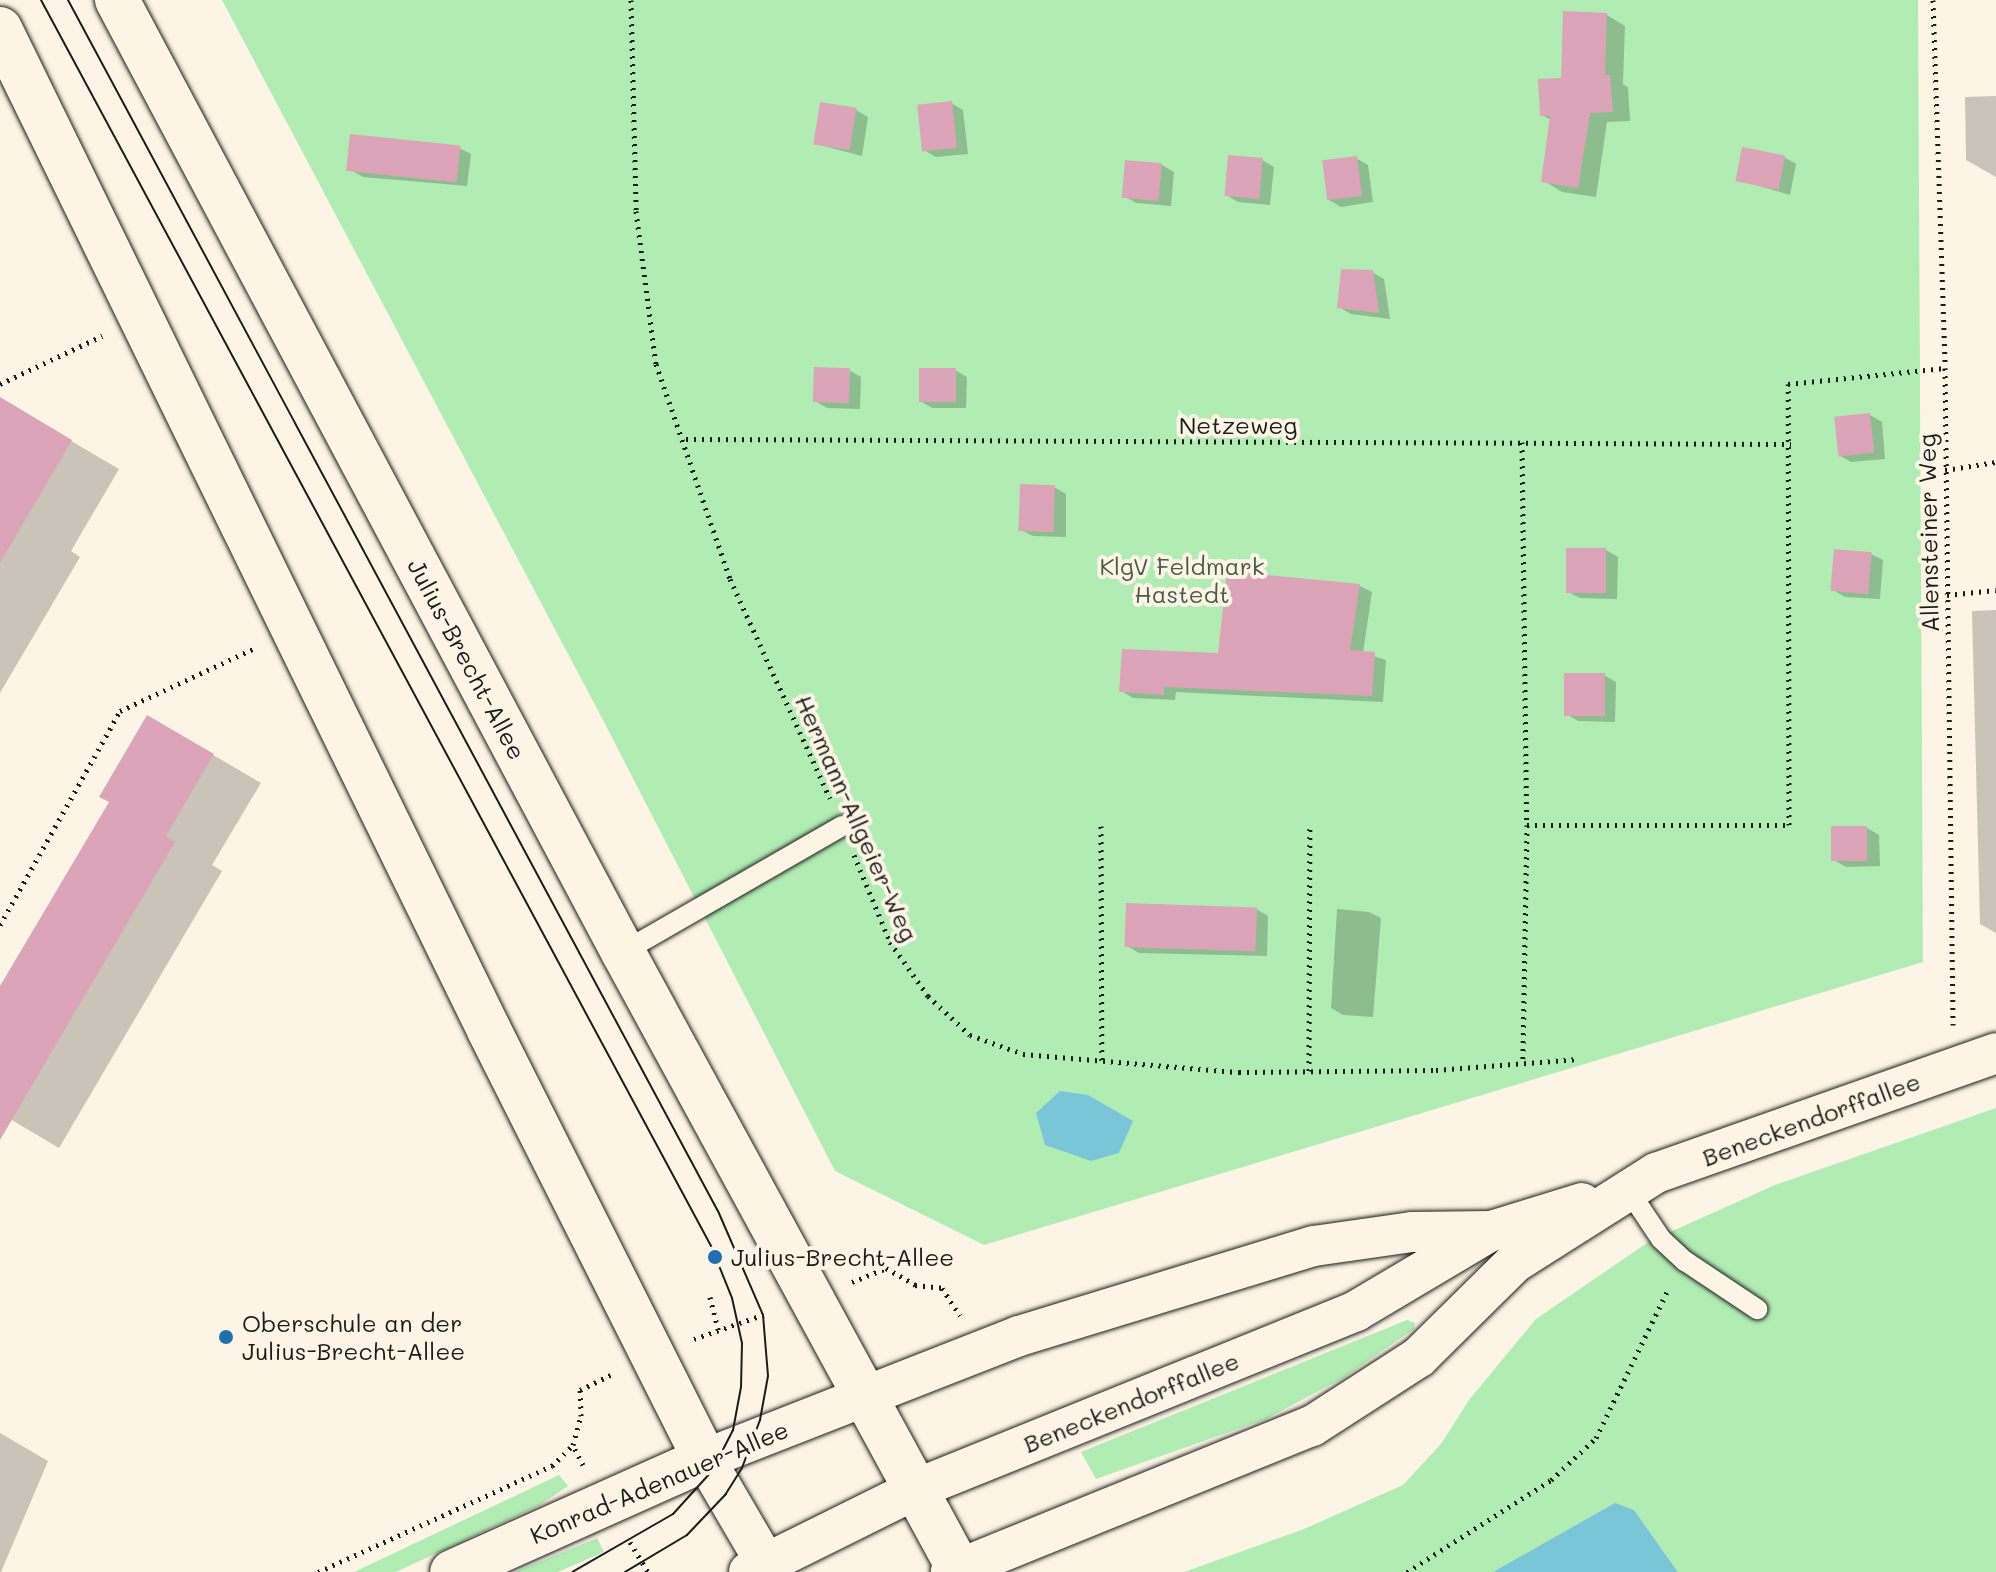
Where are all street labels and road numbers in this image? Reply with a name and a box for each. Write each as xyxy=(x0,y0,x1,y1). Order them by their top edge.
street label: Netzeweg xyxy=(1179,411,1297,439)
street label: Allensteiner Weg xyxy=(1912,433,1944,633)
street label: Julius-Brecht-Allee xyxy=(402,554,532,764)
street label: Hermann-Allgeier-Weg xyxy=(790,690,924,946)
street label: Beneckendorffallee xyxy=(1698,1066,1924,1172)
street label: Beneckendorffallee xyxy=(1019,1346,1243,1458)
street label: Konrad-Adenauer-Allee xyxy=(525,1414,793,1550)

